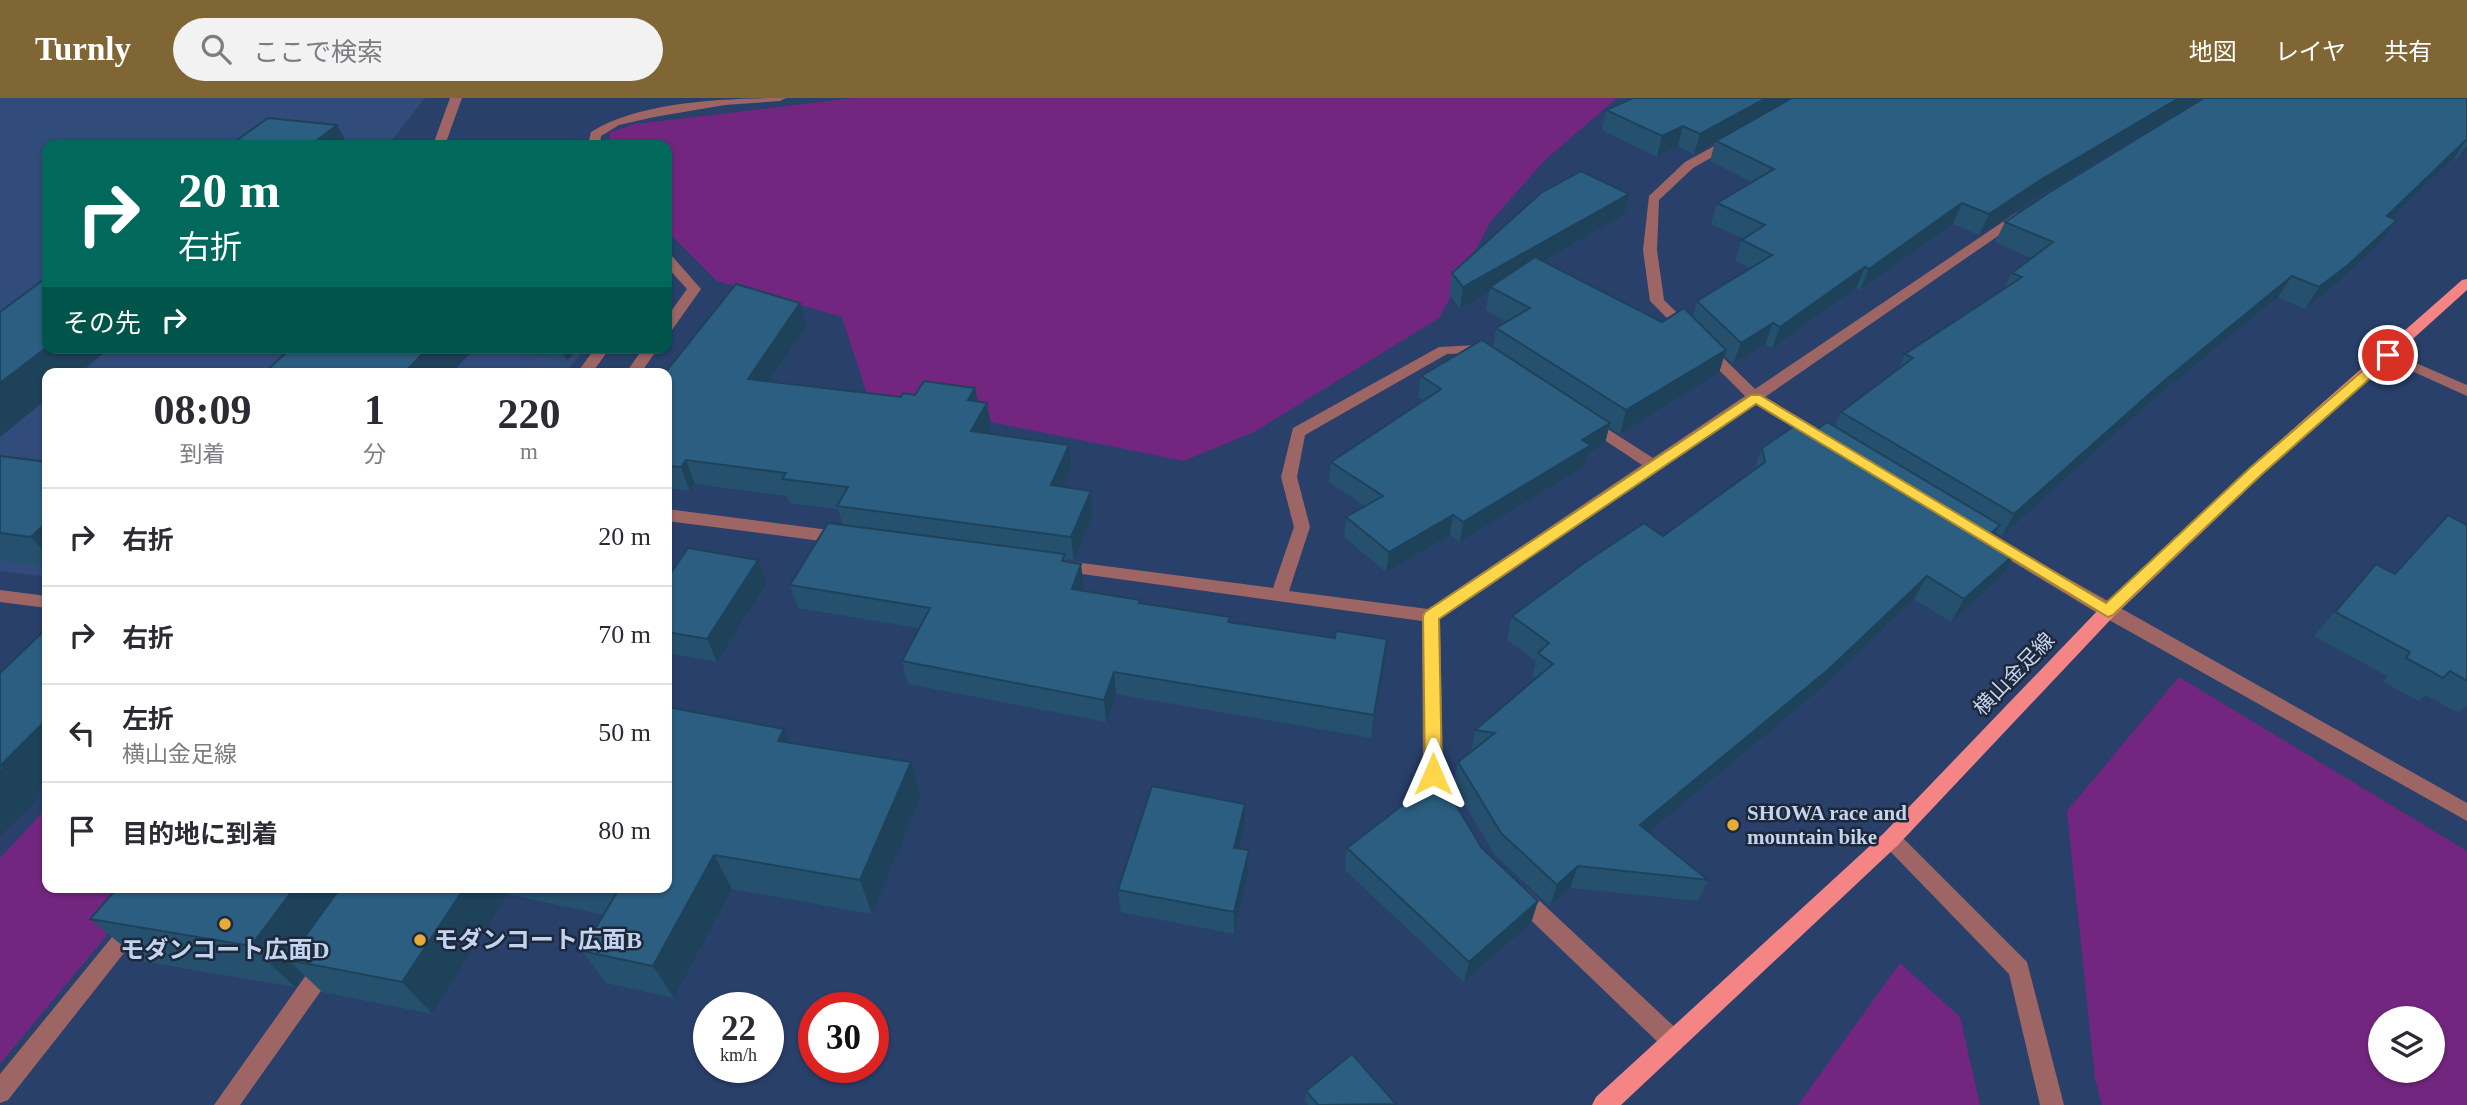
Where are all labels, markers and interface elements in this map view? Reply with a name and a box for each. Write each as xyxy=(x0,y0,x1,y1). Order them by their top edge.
search box xyxy=(173,18,663,81)
icon: search xyxy=(197,30,235,68)
text: Turnly xyxy=(35,31,131,67)
text: ここで検索 xyxy=(253,38,383,67)
text: 地図 xyxy=(2189,39,2237,65)
text: レイヤ xyxy=(2275,39,2346,65)
text: 共有 xyxy=(2384,39,2432,65)
text: 20 m xyxy=(178,163,280,218)
icon: right xyxy=(63,168,154,259)
text: 右折 xyxy=(178,229,242,265)
icon: right xyxy=(155,301,193,339)
text: その先 xyxy=(63,309,141,338)
pin xyxy=(2358,325,2418,385)
icon: arrive xyxy=(2369,336,2407,374)
text: 08:09 xyxy=(154,387,252,433)
text: 1 xyxy=(364,387,385,433)
text: 220 xyxy=(498,391,561,437)
text: m xyxy=(520,439,538,464)
text: 到着 xyxy=(180,442,226,467)
text: 分 xyxy=(363,442,386,467)
icon: right xyxy=(63,518,101,556)
text: 20 m xyxy=(598,522,651,551)
text: 右折 xyxy=(122,526,174,555)
icon: right xyxy=(63,616,101,654)
text: 70 m xyxy=(598,620,651,649)
text: 右折 xyxy=(122,624,174,653)
street label: 横山金足線 xyxy=(1969,628,2059,720)
text: 左折 xyxy=(122,705,174,734)
icon: left xyxy=(63,714,101,752)
text: 50 m xyxy=(598,718,651,747)
position arrow xyxy=(1396,737,1470,811)
text: 横山金足線 xyxy=(122,742,237,767)
place label: SHOWA race and mountain bike xyxy=(1747,801,1907,849)
icon: arrive xyxy=(63,812,101,850)
text: 80 m xyxy=(598,816,651,845)
marker: SHOWA race and mountain bike xyxy=(1725,817,1741,833)
text: 目的地に到着 xyxy=(122,820,278,849)
marker: モダンコート広面D xyxy=(217,916,233,932)
place label: モダンコート広面B xyxy=(434,927,642,953)
marker: モダンコート広面B xyxy=(412,932,428,948)
place label: モダンコート広面D xyxy=(120,937,330,963)
speed limit sign: 30 xyxy=(798,992,889,1083)
map controls xyxy=(2368,1006,2445,1083)
button: layers xyxy=(2368,1006,2445,1083)
text: 22 xyxy=(721,1009,756,1048)
text: km/h xyxy=(720,1045,757,1065)

